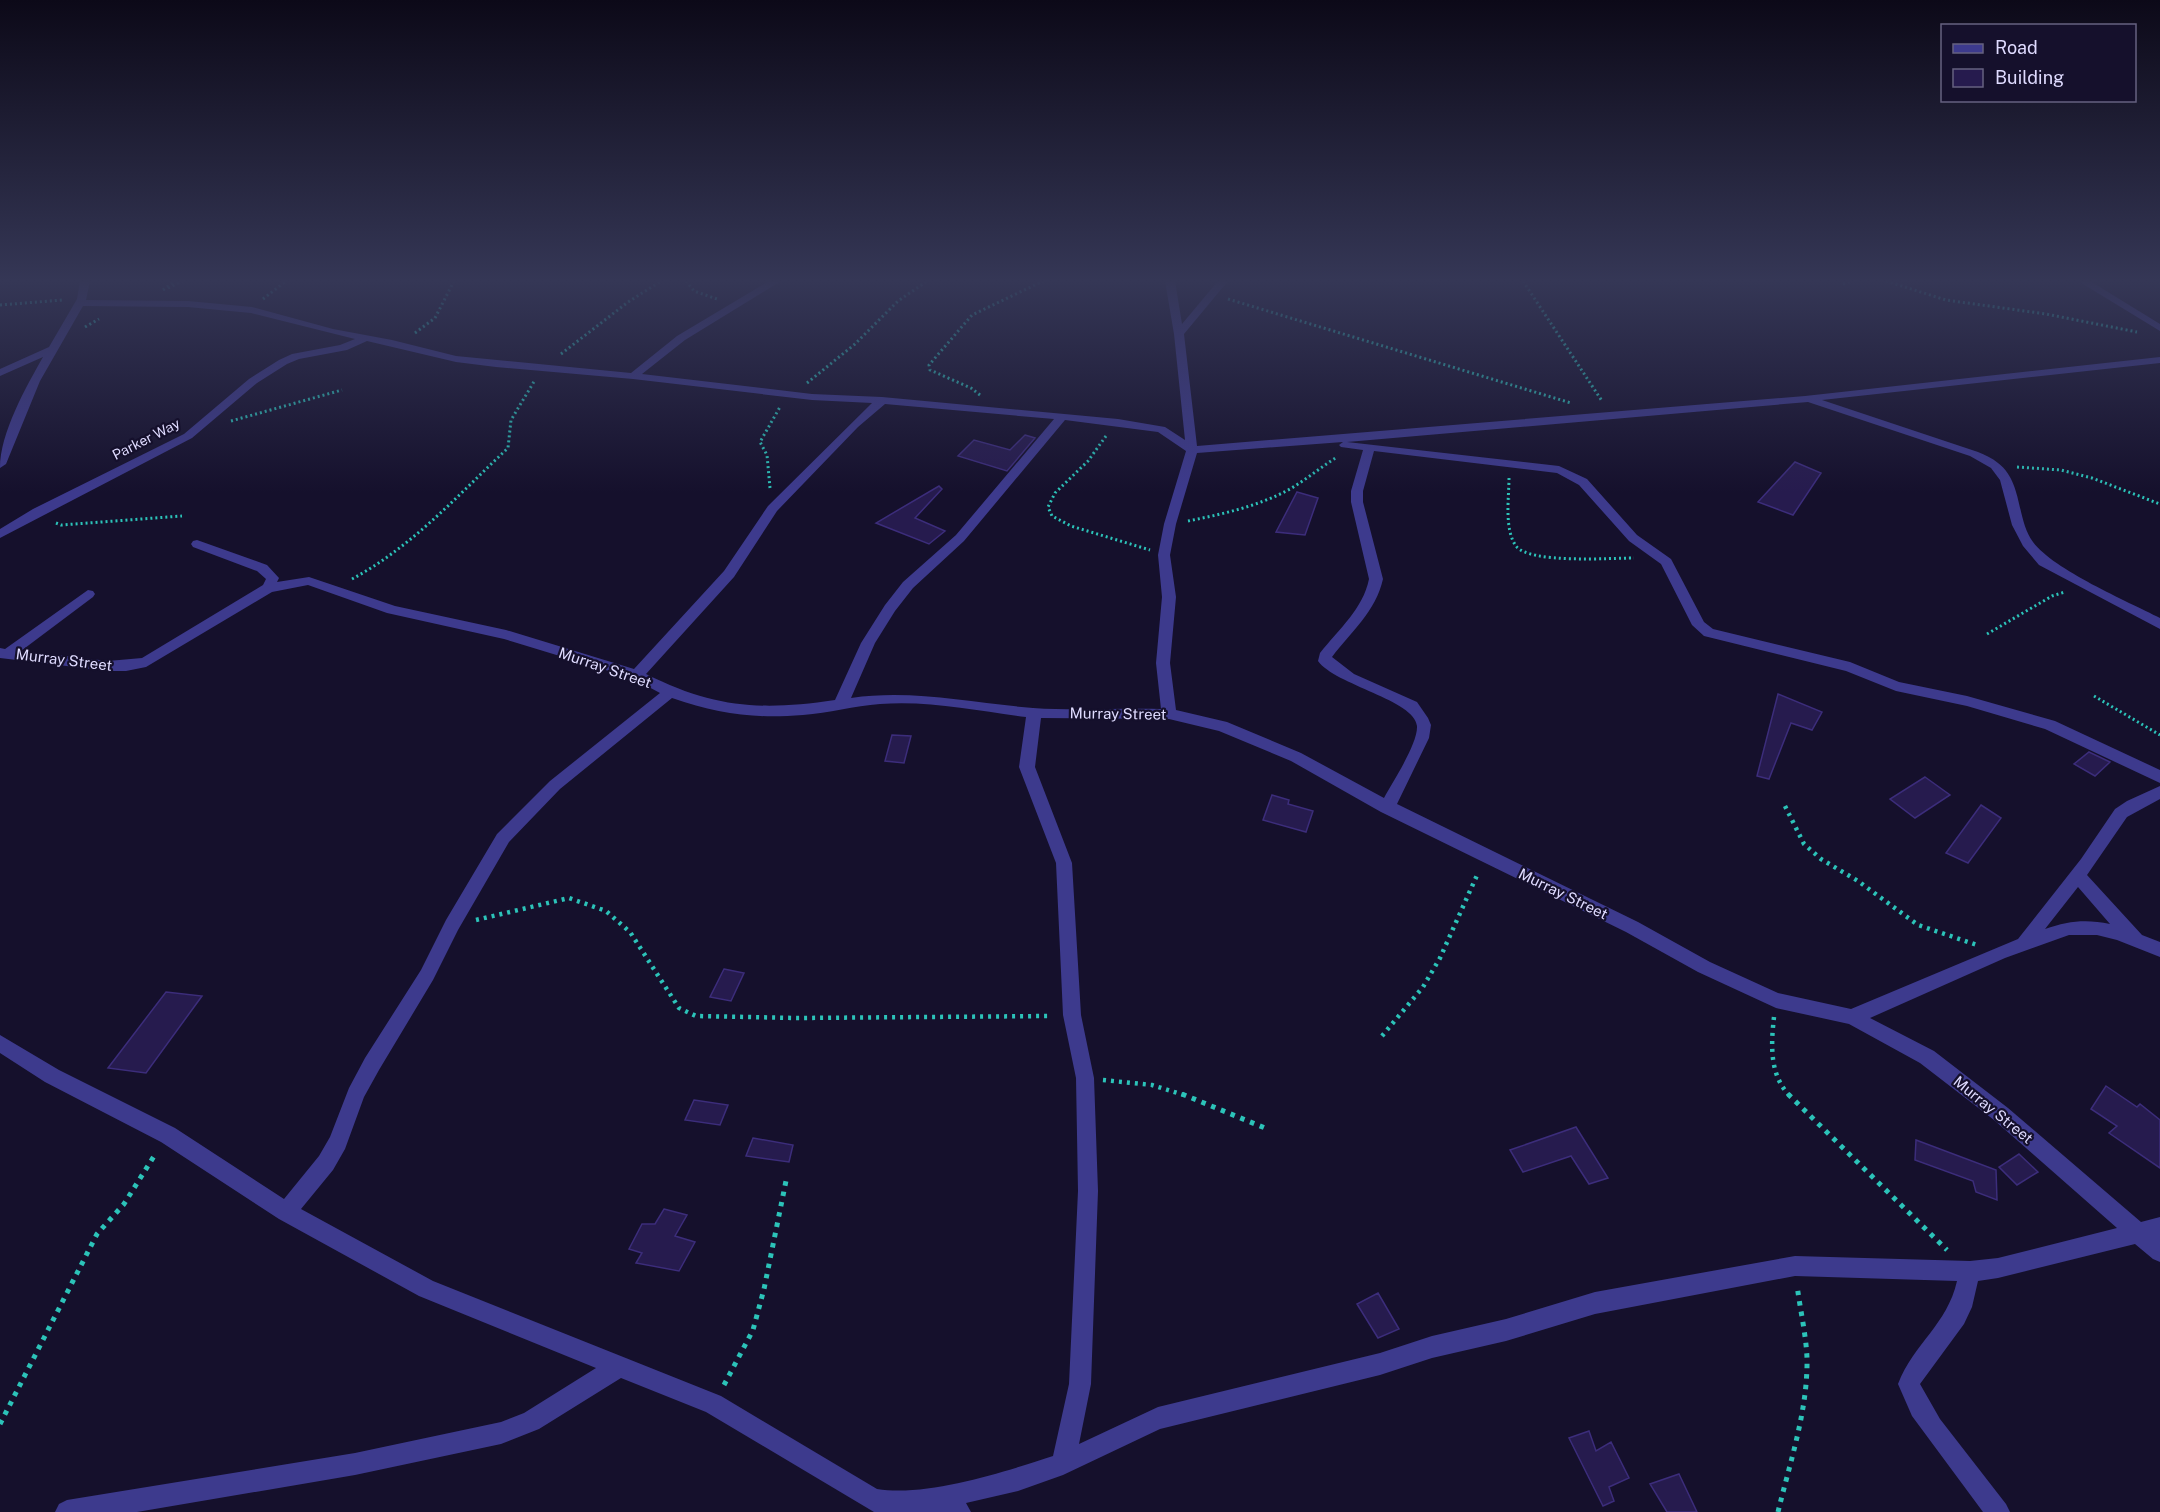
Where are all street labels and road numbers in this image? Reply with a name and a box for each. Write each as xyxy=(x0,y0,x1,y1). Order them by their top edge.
street label: Parker Way xyxy=(110,415,183,463)
street label: Murray Street xyxy=(557,644,654,691)
street label: Murray Street xyxy=(15,645,113,674)
street label: Murray Street xyxy=(1069,704,1167,723)
street label: Murray Street xyxy=(1516,865,1611,923)
street label: Murray Street xyxy=(1950,1072,2036,1147)

